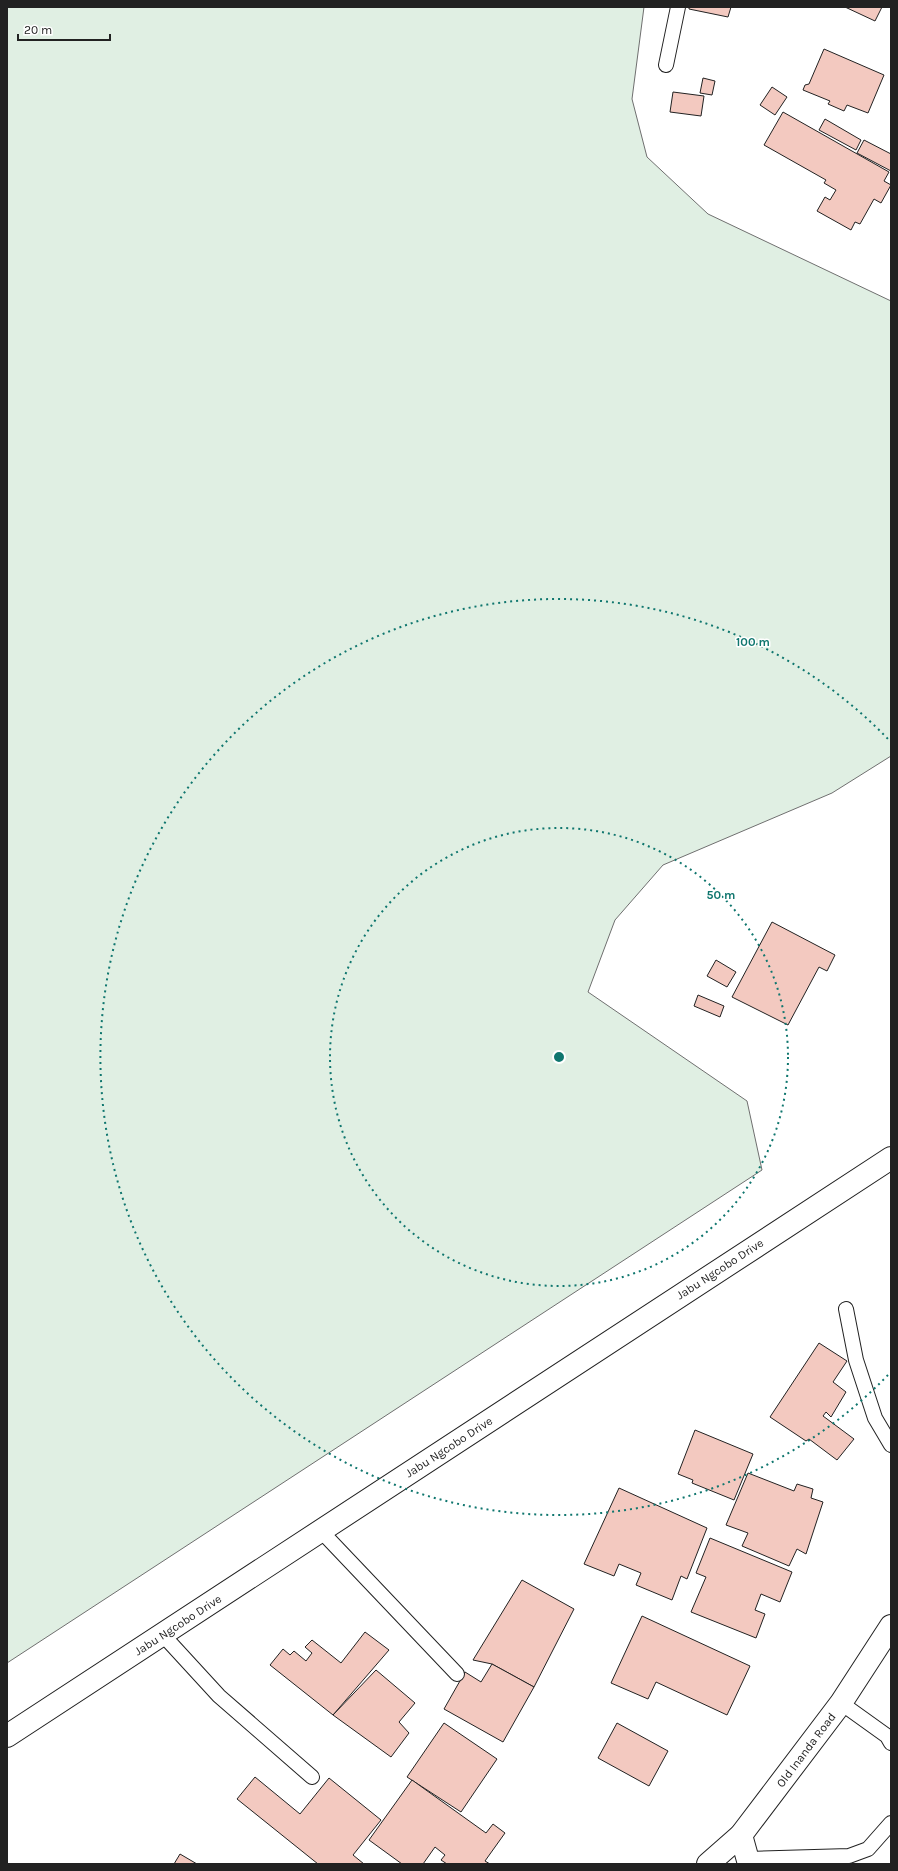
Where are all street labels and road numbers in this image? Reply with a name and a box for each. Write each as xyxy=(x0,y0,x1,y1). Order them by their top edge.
street label: Jabu Ngcobo Drive xyxy=(674,1236,766,1302)
street label: Jabu Ngcobo Drive xyxy=(403,1414,495,1480)
street label: Jabu Ngcobo Drive xyxy=(132,1592,224,1658)
street label: Old Inanda Road xyxy=(773,1710,839,1790)

